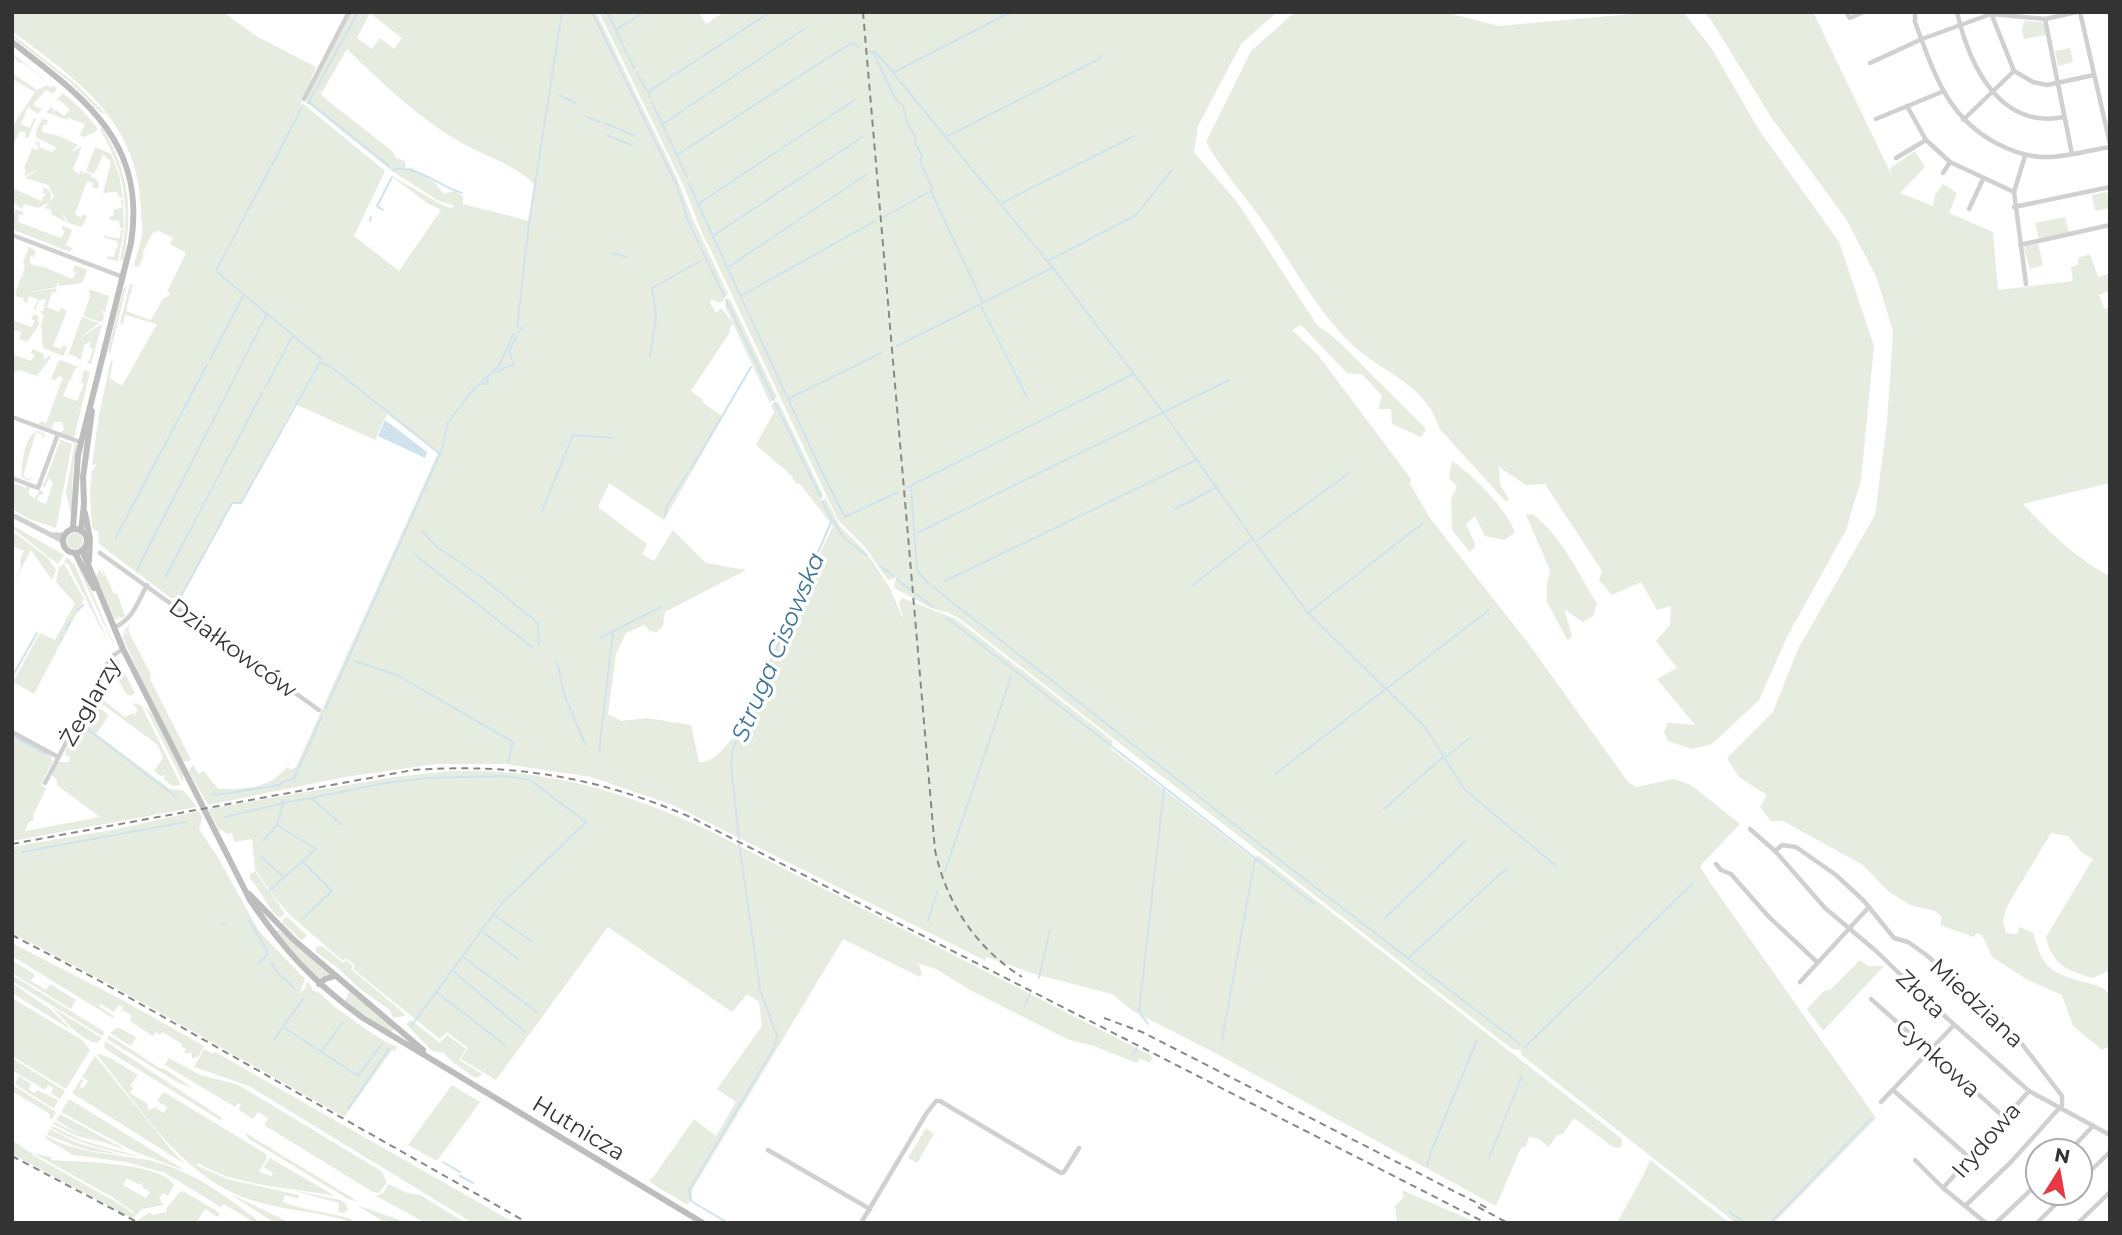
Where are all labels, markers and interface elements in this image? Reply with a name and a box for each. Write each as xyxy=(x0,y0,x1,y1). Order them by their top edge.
water label: Struga Cisowska xyxy=(725,548,830,745)
street label: Działkowców xyxy=(164,592,303,704)
street label: Żeglarzy xyxy=(54,653,127,751)
street label: Miedziana xyxy=(1924,952,2030,1054)
street label: Złota xyxy=(1890,964,1952,1024)
street label: Cynkowa xyxy=(1890,1012,1986,1104)
street label: Hutnicza xyxy=(528,1089,630,1167)
street label: Irydowa xyxy=(1946,1096,2026,1184)
north arrow xyxy=(2024,1137,2094,1207)
text: N xyxy=(2052,1143,2072,1169)

